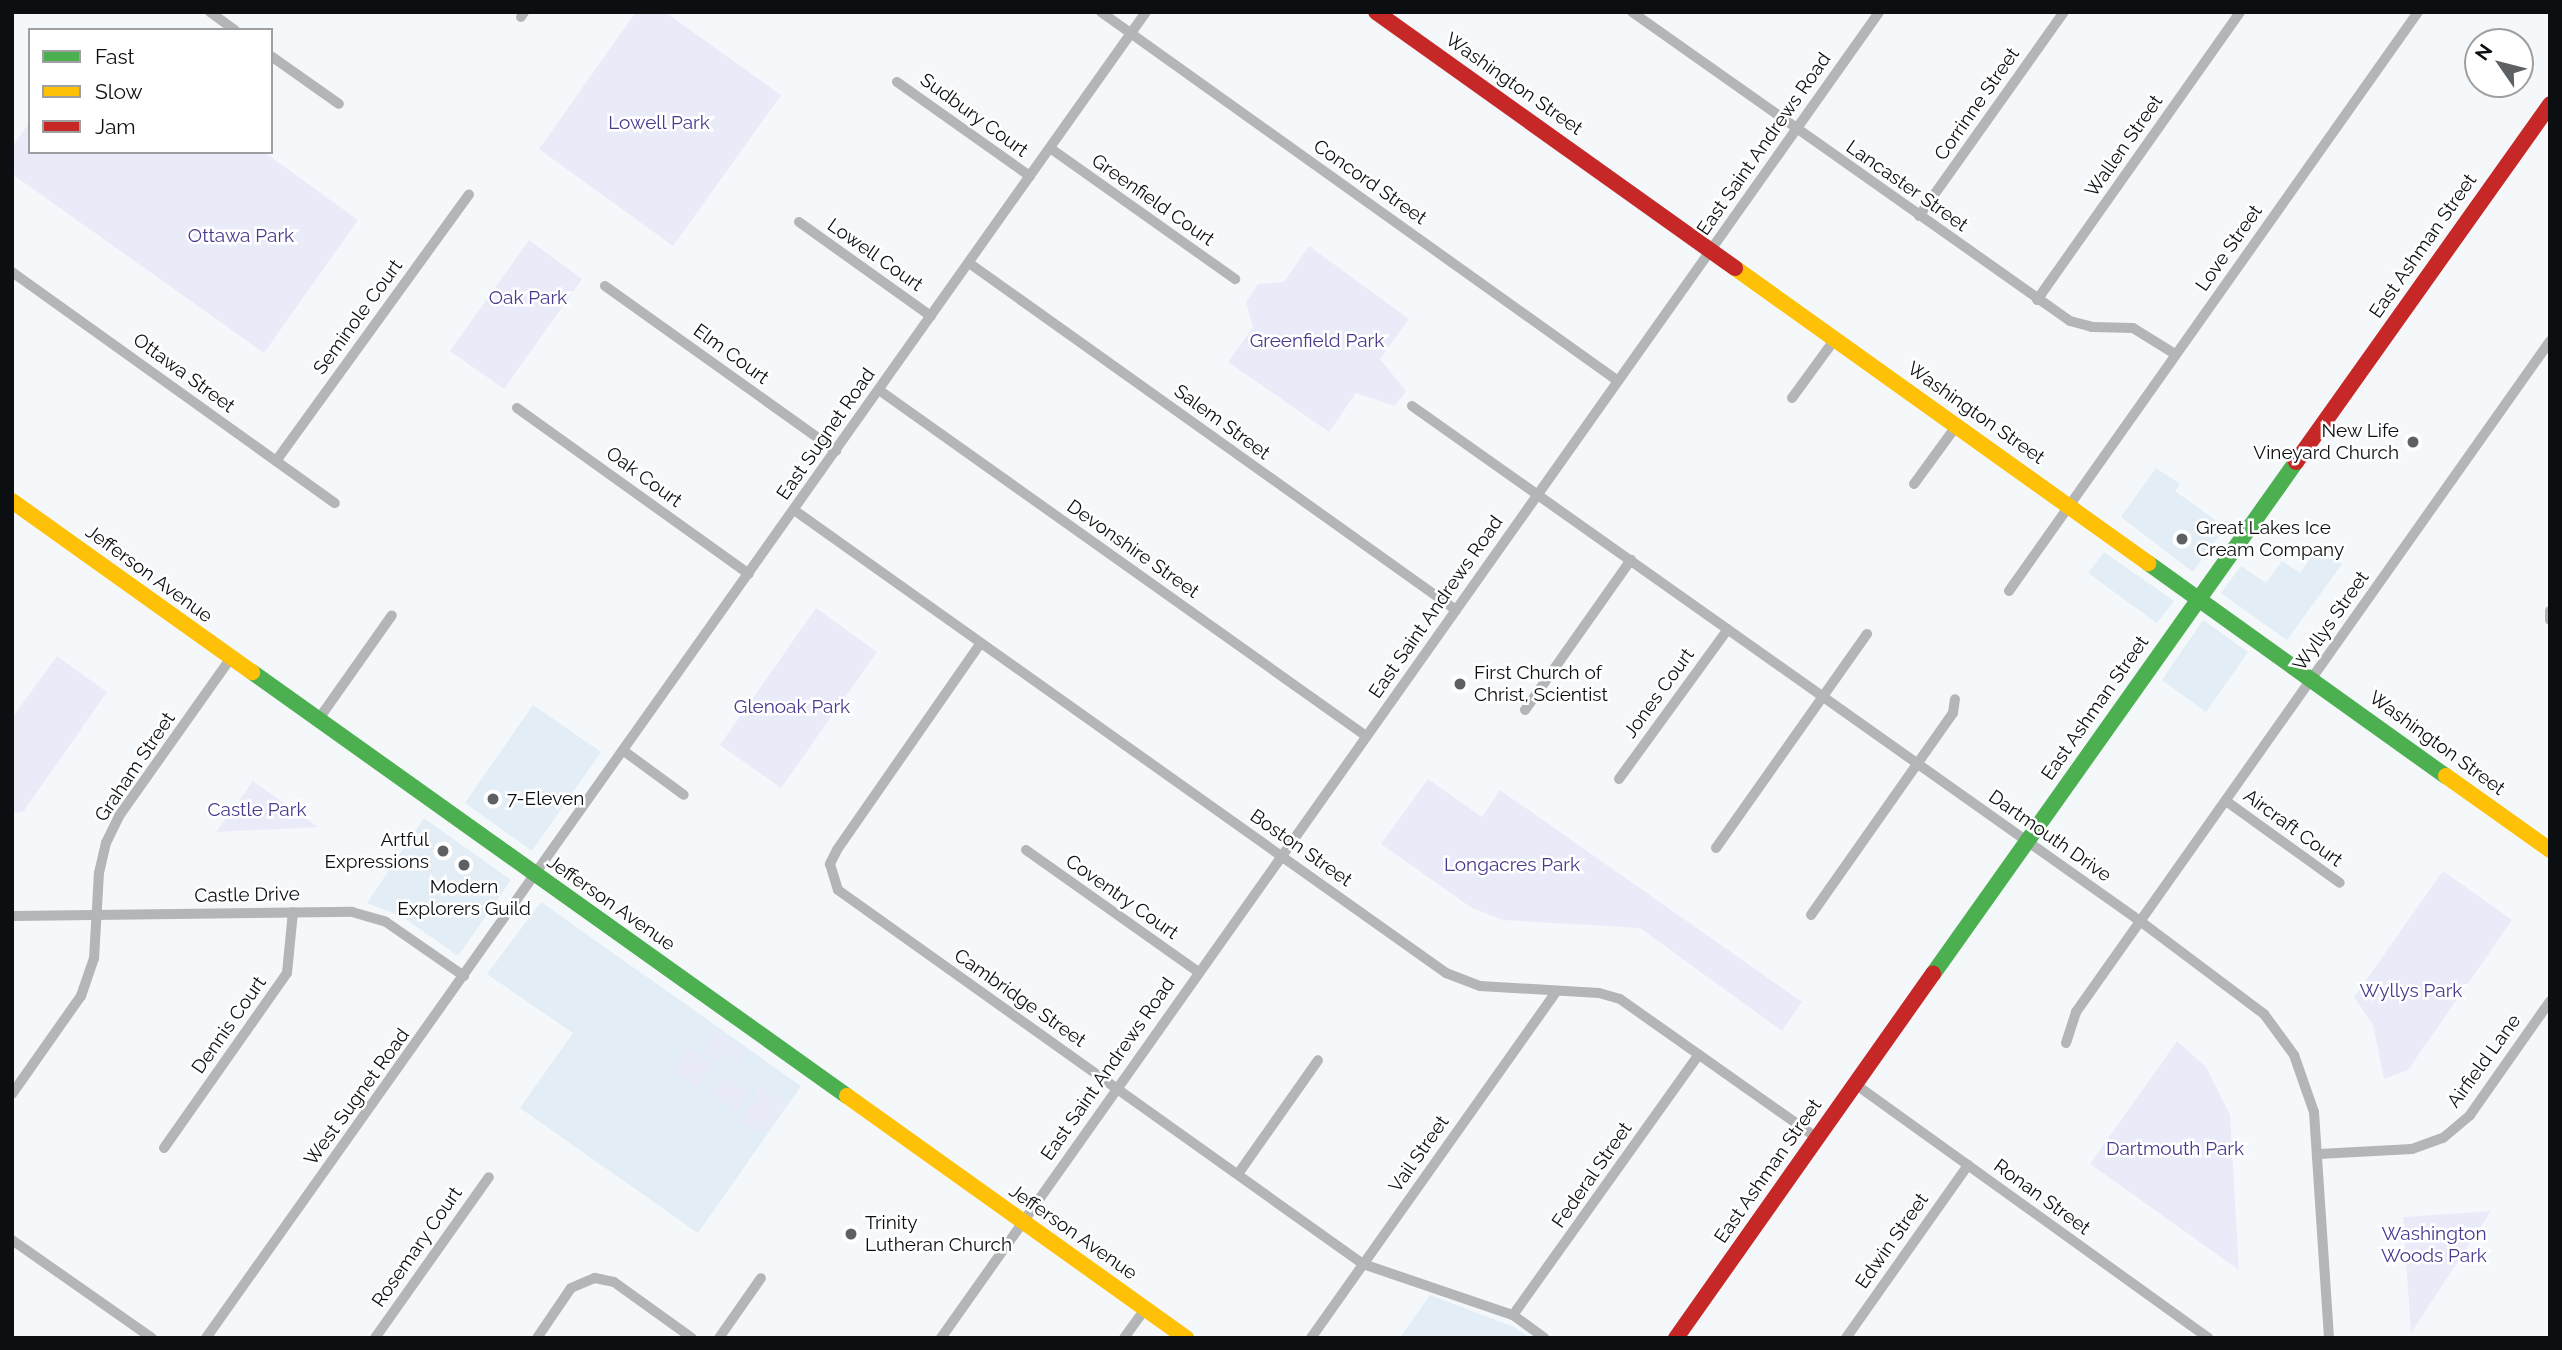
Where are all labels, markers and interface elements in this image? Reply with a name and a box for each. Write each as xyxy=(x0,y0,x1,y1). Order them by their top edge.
legend xyxy=(28,28,273,154)
street label: Washington Street xyxy=(1441,28,1587,140)
north arrow xyxy=(2464,28,2534,98)
text: N xyxy=(2470,40,2497,64)
street label: Corrinne Street xyxy=(1930,43,2024,165)
text: Fast xyxy=(95,44,135,69)
street label: East Saint Andrews Road xyxy=(1692,48,1836,240)
street label: Sudbury Court xyxy=(915,68,1033,162)
text: Slow xyxy=(95,79,143,104)
street label: Wallen Street xyxy=(2080,91,2168,201)
park label: Lowell Park xyxy=(608,112,710,134)
text: Jam xyxy=(95,114,136,139)
street label: Concord Street xyxy=(1309,135,1431,229)
street label: Lancaster Street xyxy=(1841,135,1973,237)
street label: Greenfield Court xyxy=(1087,149,1219,251)
street label: East Ashman Street xyxy=(2364,169,2482,323)
street label: Love Street xyxy=(2191,200,2267,296)
street label: Lowell Court xyxy=(823,214,927,296)
park label: Ottawa Park xyxy=(188,225,294,247)
street label: Seminole Court xyxy=(309,255,407,379)
park label: Oak Park xyxy=(489,287,567,309)
street label: Elm Court xyxy=(689,319,773,389)
street label: Ottawa Street xyxy=(129,328,239,418)
park label: Greenfield Park xyxy=(1250,330,1384,352)
street label: Washington Street xyxy=(1903,357,2049,469)
street label: East Sugnet Road xyxy=(772,364,880,504)
street label: Salem Street xyxy=(1170,380,1274,464)
place label: New Life Vineyard Church xyxy=(2253,420,2399,464)
marker: New Life Vineyard Church xyxy=(2405,434,2421,450)
street label: Oak Court xyxy=(602,442,686,512)
street label: Devonshire Street xyxy=(1063,495,1203,603)
street label: East Saint Andrews Road xyxy=(1364,511,1508,703)
place label: Great Lakes Ice Cream Company xyxy=(2196,517,2344,561)
street label: Jefferson Avenue xyxy=(81,520,217,628)
marker: Great Lakes Ice Cream Company xyxy=(2174,531,2190,547)
street label: Wyllys Street xyxy=(2288,567,2374,675)
street label: East Ashman Street xyxy=(2036,631,2154,785)
street label: Jones Court xyxy=(1619,644,1699,742)
place label: First Church of Christ, Scientist xyxy=(1474,662,1608,706)
marker: First Church of Christ, Scientist xyxy=(1452,676,1468,692)
street label: Washington Street xyxy=(2365,686,2509,800)
park label: Glenoak Park xyxy=(734,696,850,718)
street label: Graham Street xyxy=(90,708,180,826)
street label: Aircraft Court xyxy=(2239,784,2347,872)
street label: Dartmouth Drive xyxy=(1984,785,2116,887)
place label: 7-Eleven xyxy=(507,788,584,810)
marker: 7-Eleven xyxy=(485,791,501,807)
park label: Castle Park xyxy=(208,799,306,821)
street label: Boston Street xyxy=(1246,804,1356,892)
place label: Artful Expressions xyxy=(325,829,429,873)
marker: Artful Expressions xyxy=(435,843,451,859)
street label: Jefferson Avenue xyxy=(542,850,680,956)
street label: Coventry Court xyxy=(1061,850,1183,944)
park label: Longacres Park xyxy=(1444,854,1580,876)
marker: Modern Explorers Guild xyxy=(456,857,472,873)
place label: Modern Explorers Guild xyxy=(397,876,531,920)
street label: Castle Drive xyxy=(194,883,300,907)
street label: Cambridge Street xyxy=(950,944,1090,1052)
street label: Dennis Court xyxy=(187,972,271,1078)
street label: East Saint Andrews Road xyxy=(1036,973,1180,1165)
park label: Wyllys Park xyxy=(2360,980,2462,1002)
street label: Airfield Lane xyxy=(2442,1010,2526,1112)
street label: West Sugnet Road xyxy=(300,1024,414,1170)
street label: East Ashman Street xyxy=(1709,1094,1827,1248)
street label: Vail Street xyxy=(1384,1111,1454,1197)
street label: Federal Street xyxy=(1547,1118,1637,1232)
park label: Dartmouth Park xyxy=(2106,1138,2244,1160)
street label: Ronan Street xyxy=(1989,1154,2095,1240)
street label: Jefferson Avenue xyxy=(1004,1179,1142,1285)
street label: Rosemary Court xyxy=(367,1182,467,1312)
street label: Edwin Street xyxy=(1851,1189,1933,1293)
place label: Trinity Lutheran Church xyxy=(865,1212,1012,1256)
park label: Washington Woods Park xyxy=(2381,1223,2487,1267)
marker: Trinity Lutheran Church xyxy=(843,1226,859,1242)

